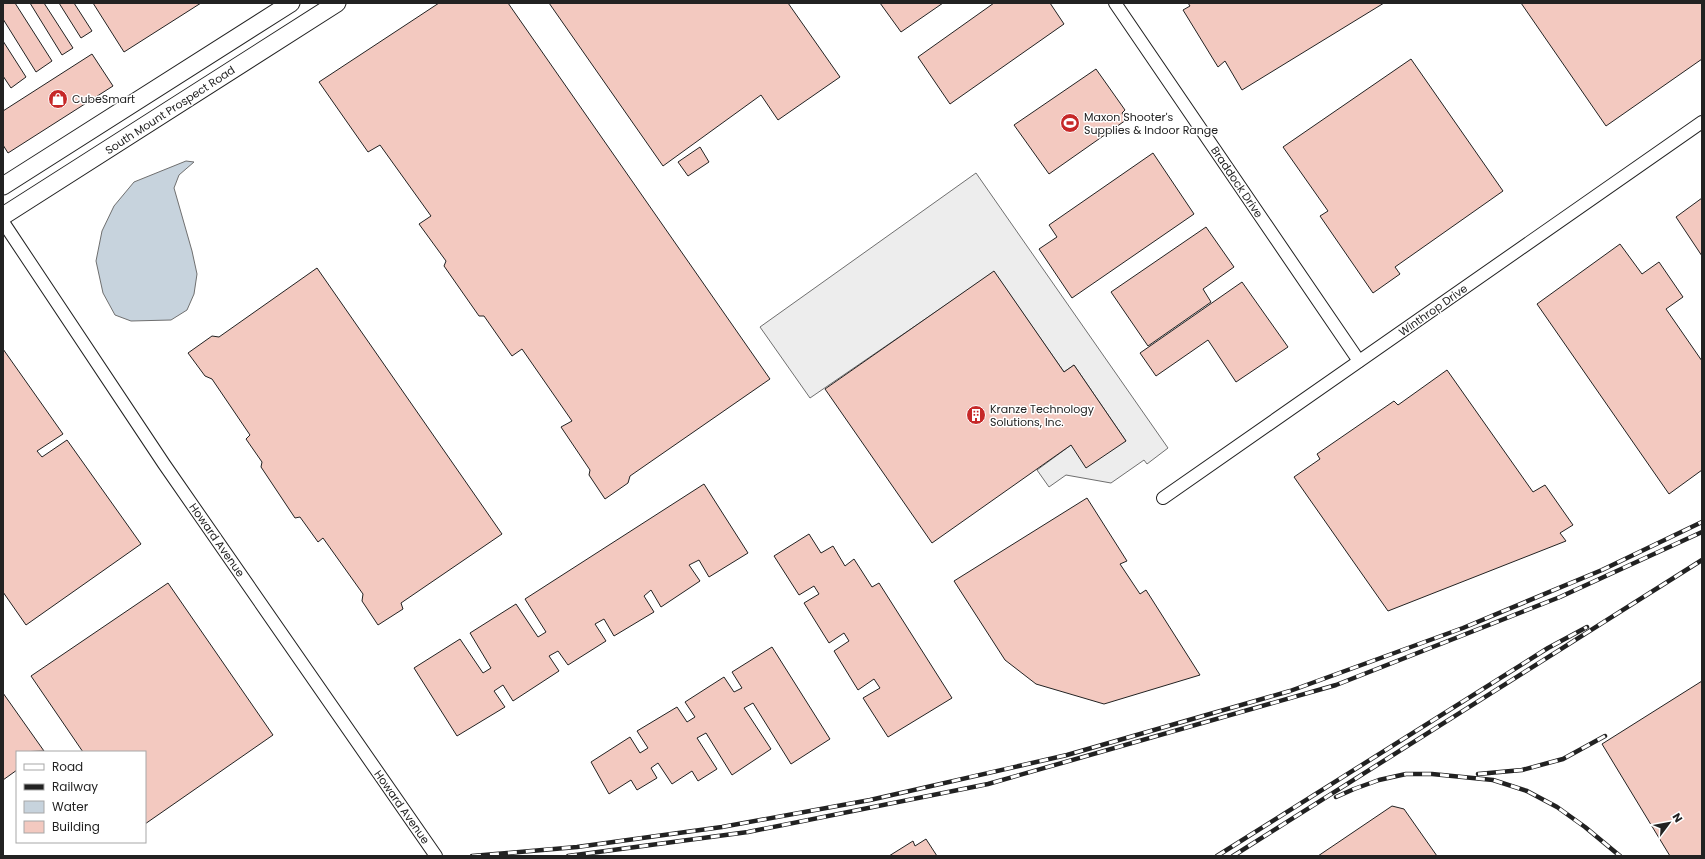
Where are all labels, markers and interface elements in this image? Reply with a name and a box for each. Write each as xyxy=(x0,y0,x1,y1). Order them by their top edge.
street label: South Mount Prospect Road xyxy=(102,62,238,158)
shop icon: CubeSmart xyxy=(47,88,69,110)
place label: CubeSmart xyxy=(72,91,135,107)
place label: Maxon Shooter's Supplies & Indoor Range xyxy=(1084,109,1218,138)
sports icon: Maxon Shooter's Supplies & Indoor Range xyxy=(1059,112,1081,134)
street label: Braddock Drive xyxy=(1207,143,1267,221)
street label: Winthrop Drive xyxy=(1395,280,1471,340)
place label: Kranze Technology Solutions, Inc. xyxy=(990,401,1095,430)
building icon: Kranze Technology Solutions, Inc. xyxy=(965,404,987,426)
street label: Howard Avenue xyxy=(186,500,249,580)
legend xyxy=(16,751,146,843)
text: Road xyxy=(52,758,83,775)
street label: Howard Avenue xyxy=(371,767,434,847)
text: Railway xyxy=(52,778,98,795)
text: Water xyxy=(52,798,89,815)
north arrow xyxy=(1649,803,1689,843)
text: N xyxy=(1669,810,1686,825)
text: Building xyxy=(52,818,100,835)

